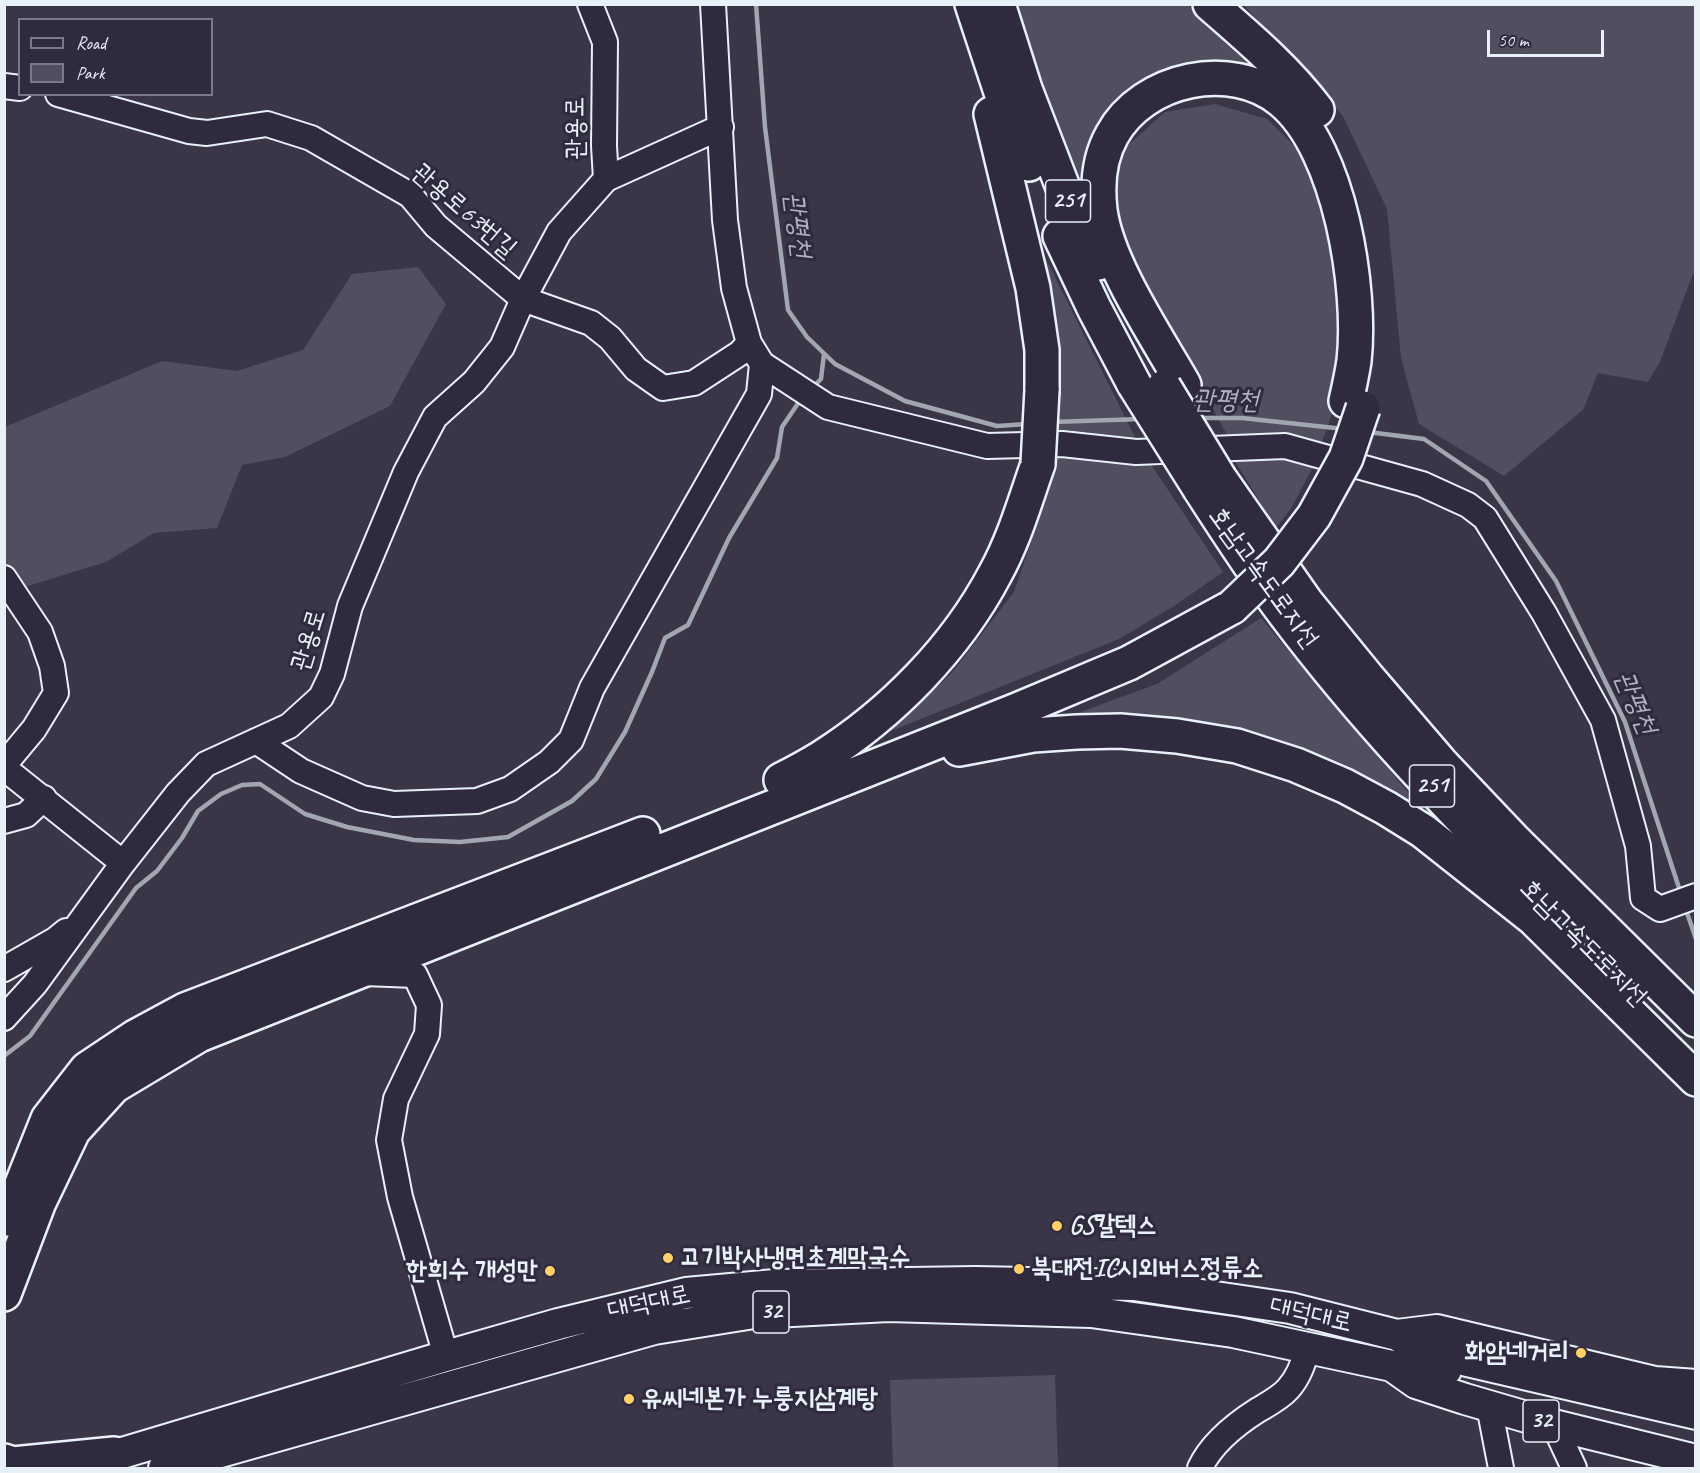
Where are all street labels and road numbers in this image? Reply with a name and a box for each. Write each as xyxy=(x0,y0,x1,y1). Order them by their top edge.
street label: 관용로 xyxy=(560,97,592,159)
street label: 관용로63번길 xyxy=(405,157,523,265)
road number: 251 xyxy=(1046,180,1090,222)
street label: 호남고속도로지선 xyxy=(1201,501,1325,655)
street label: 관용로 xyxy=(285,605,333,675)
road number: 251 xyxy=(1410,765,1454,807)
street label: 호남고속도로지선 xyxy=(1513,873,1653,1013)
street label: 대덕대로 xyxy=(605,1279,693,1327)
street label: 대덕대로 xyxy=(1267,1290,1355,1340)
road number: 32 xyxy=(753,1291,789,1333)
road number: 32 xyxy=(1523,1400,1559,1442)

